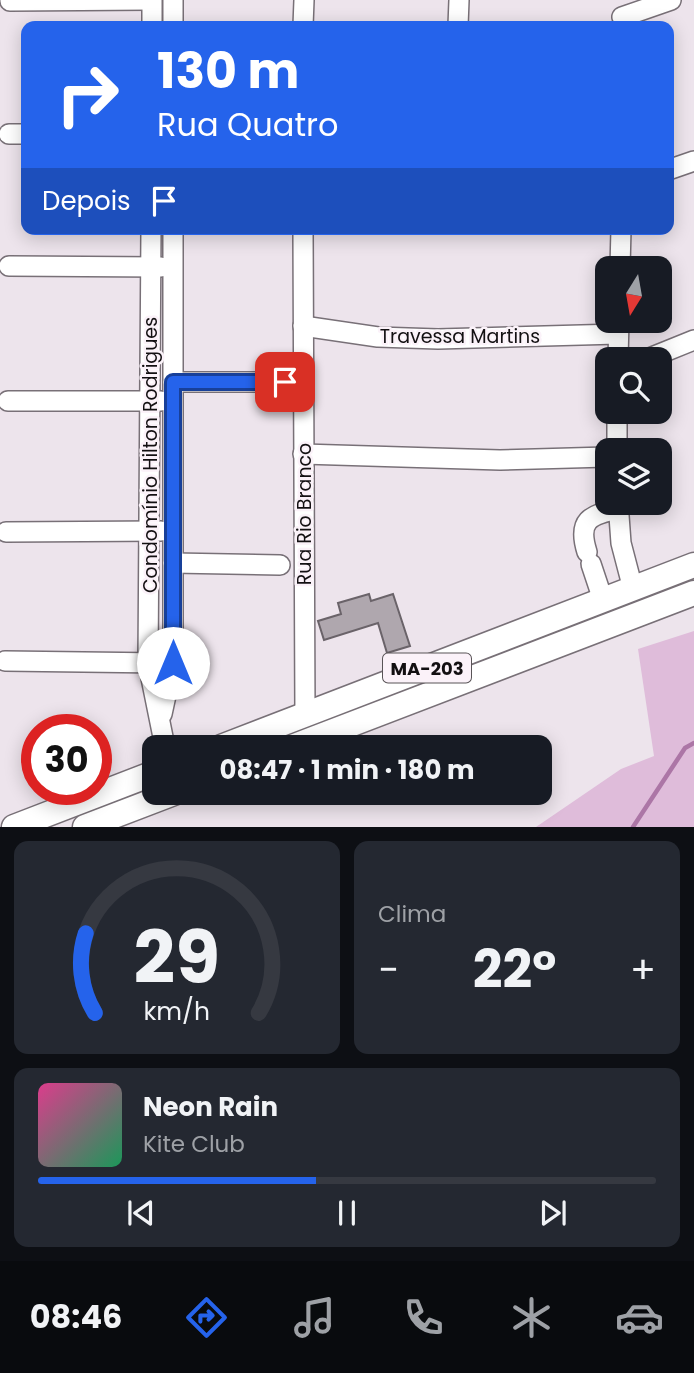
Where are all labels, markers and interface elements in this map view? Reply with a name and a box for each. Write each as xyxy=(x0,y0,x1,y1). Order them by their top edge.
text: 130 m xyxy=(157,37,299,105)
icon: right xyxy=(42,49,133,140)
text: Rua Quatro xyxy=(157,102,339,147)
icon: arrive xyxy=(145,182,183,220)
text: Depois xyxy=(42,183,131,219)
north arrow xyxy=(595,256,672,332)
map controls xyxy=(595,256,672,515)
street label: Condomínio Hilton Rodrigues xyxy=(137,317,164,593)
street label: Travessa Martins xyxy=(380,323,540,350)
button: search xyxy=(595,347,672,424)
pin xyxy=(255,352,315,412)
icon: arrive xyxy=(266,363,304,401)
button: layers xyxy=(595,438,672,515)
street label: Rua Rio Branco xyxy=(291,443,318,585)
position arrow xyxy=(136,626,210,700)
road number: MA-203 xyxy=(383,654,471,682)
speed limit sign: 30 xyxy=(21,714,112,805)
text: 08:47 · 1 min · 180 m xyxy=(220,752,474,788)
text: Clima xyxy=(378,898,446,930)
text: 29 xyxy=(134,908,220,1009)
text: 22° xyxy=(473,933,556,1006)
text: − xyxy=(378,943,399,996)
text: + xyxy=(630,943,656,996)
text: km/h xyxy=(144,994,210,1029)
text: Neon Rain xyxy=(143,1089,278,1125)
text: Kite Club xyxy=(143,1128,245,1160)
icon: previous xyxy=(122,1194,160,1232)
icon: pause xyxy=(328,1194,366,1232)
icon: next xyxy=(534,1194,572,1232)
icon: directions xyxy=(182,1293,231,1342)
icon: music xyxy=(290,1293,339,1342)
icon: phone xyxy=(399,1293,448,1342)
icon: climate xyxy=(507,1293,556,1342)
icon: car xyxy=(615,1293,664,1342)
text: 08:46 xyxy=(30,1294,122,1339)

